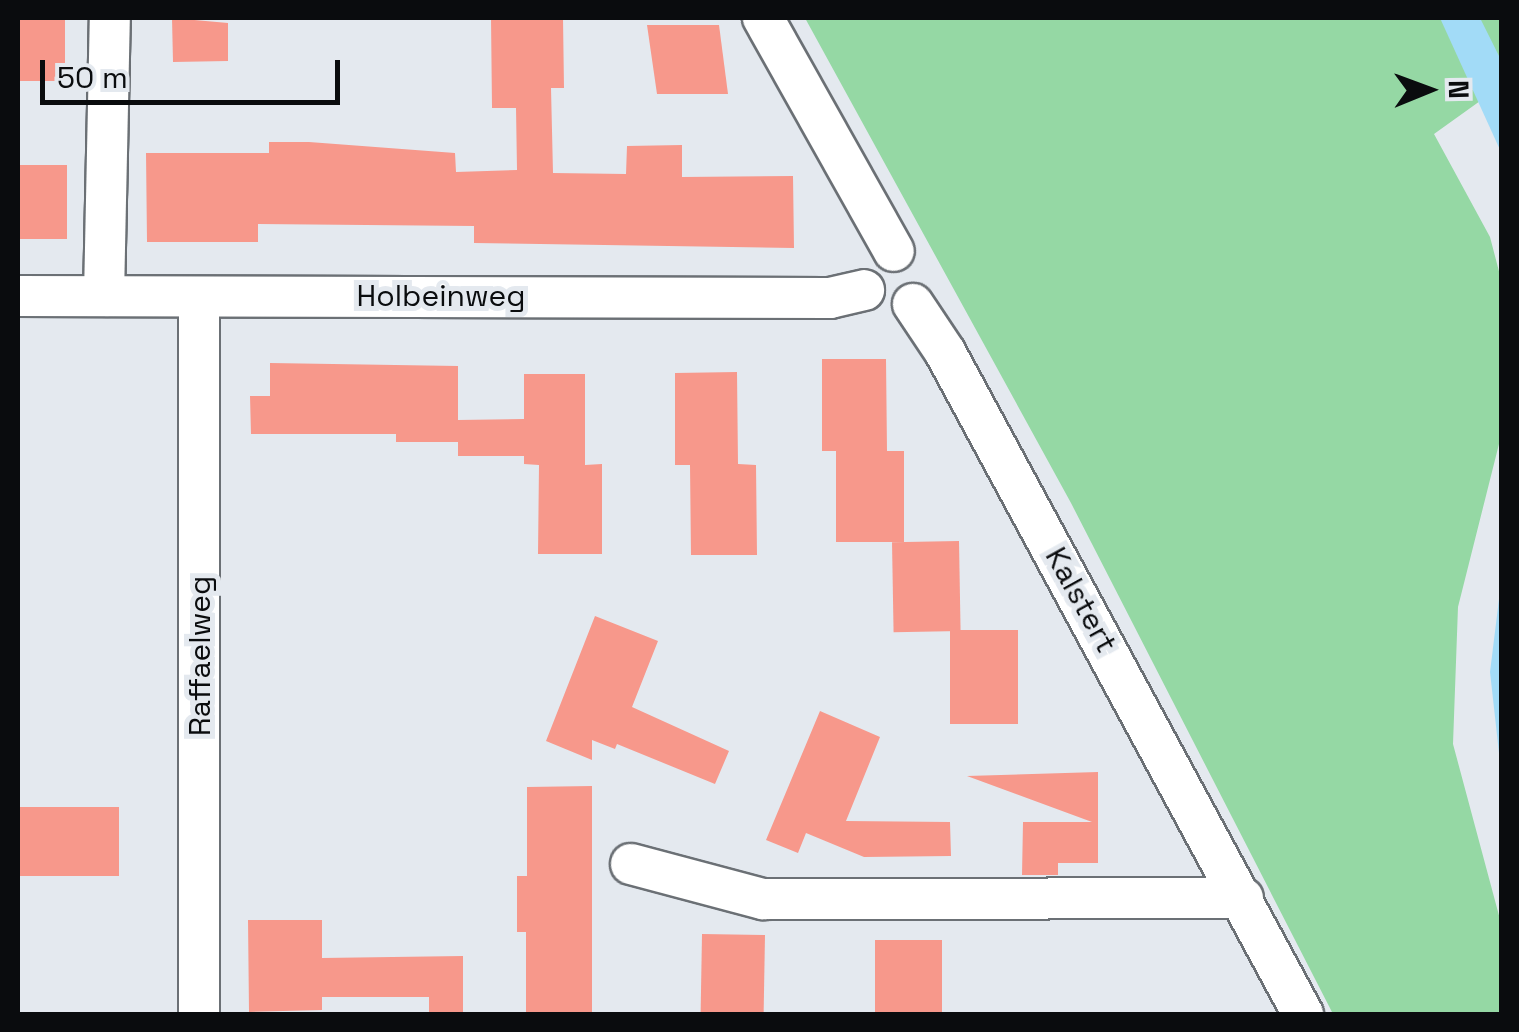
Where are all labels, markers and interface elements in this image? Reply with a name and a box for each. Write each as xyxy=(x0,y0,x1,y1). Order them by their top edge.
scale bar xyxy=(45,40,345,102)
north arrow xyxy=(1379,40,1479,140)
text: 50 m xyxy=(57,58,128,97)
text: N xyxy=(1441,80,1477,99)
street label: Holbeinweg xyxy=(357,278,525,314)
street label: Kalstert xyxy=(1038,541,1124,659)
street label: Raffaelweg xyxy=(182,576,218,736)

